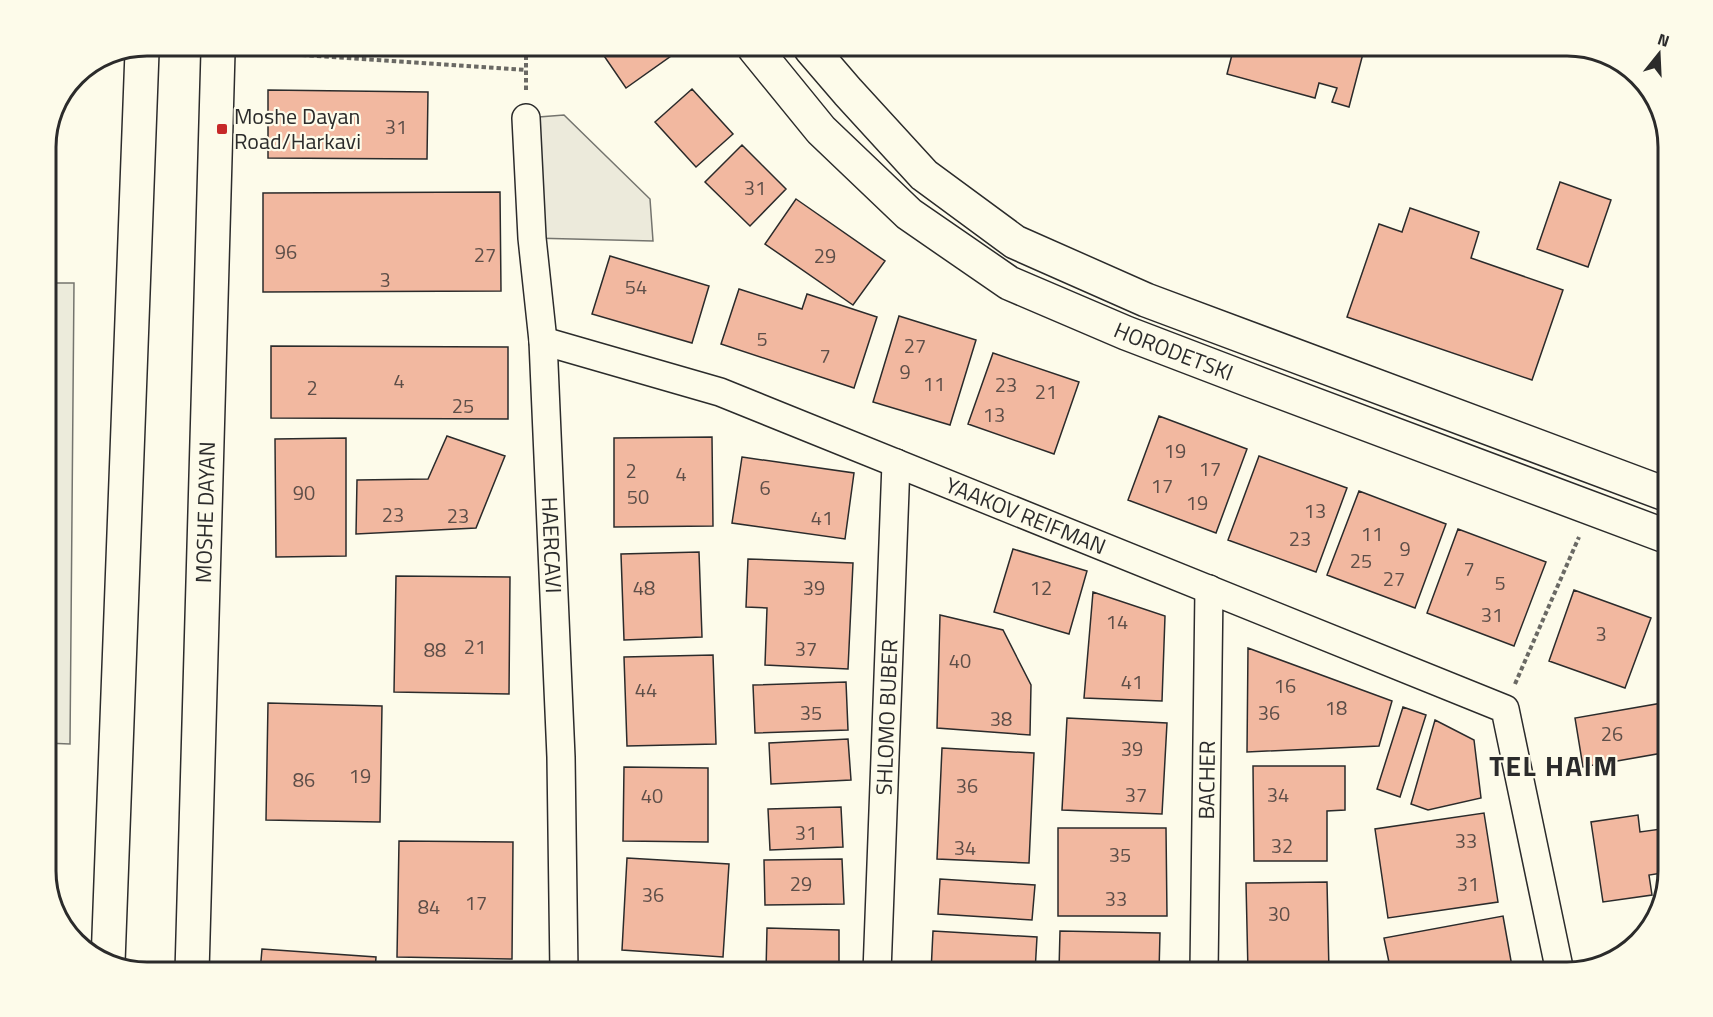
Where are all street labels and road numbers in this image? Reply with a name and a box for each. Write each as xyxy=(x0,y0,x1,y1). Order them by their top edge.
street label: HORODETSKI xyxy=(1109,313,1238,389)
street label: MOSHE DAYAN xyxy=(186,441,224,583)
street label: YAAKOV REIFMAN xyxy=(940,468,1111,563)
street label: HAERCAVI xyxy=(533,496,571,594)
street label: SHLOMO BUBER xyxy=(867,638,906,796)
street label: BACHER xyxy=(1189,740,1224,820)

